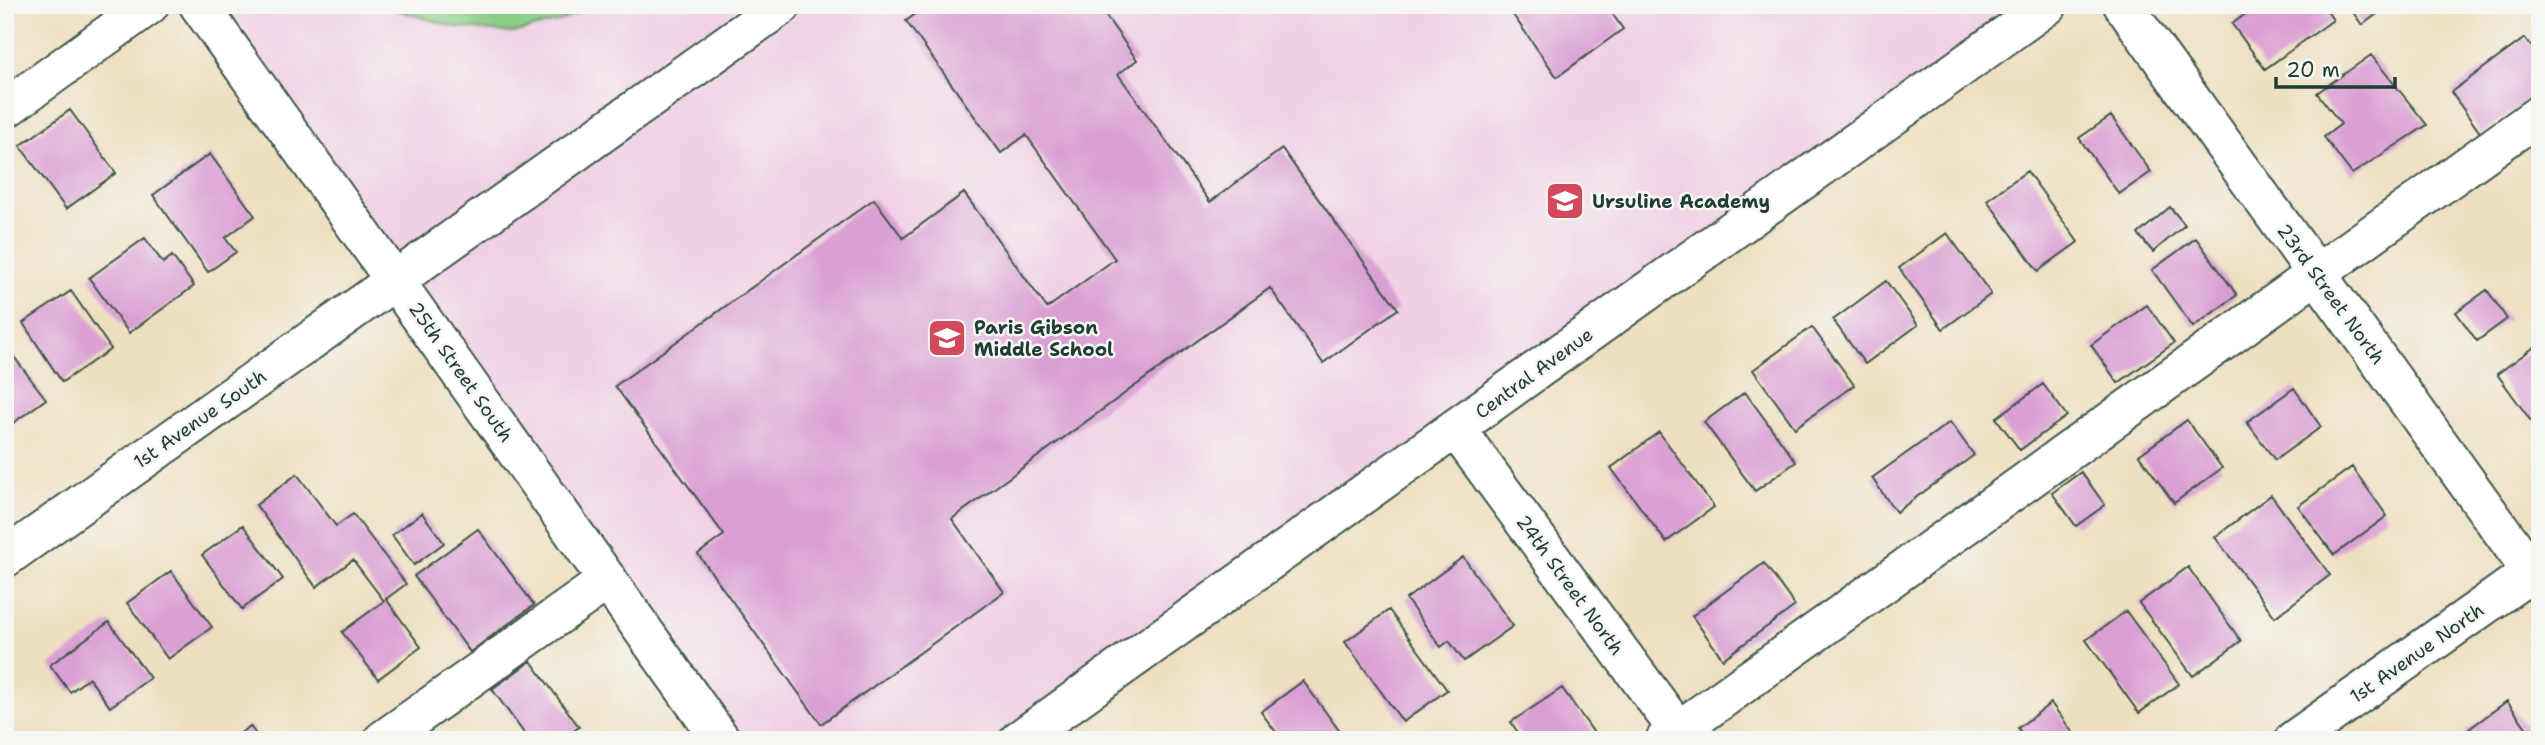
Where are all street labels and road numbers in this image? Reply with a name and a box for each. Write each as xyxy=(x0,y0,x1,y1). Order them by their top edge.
street label: 23rd Street North xyxy=(2272,219,2390,369)
street label: 25th Street South xyxy=(403,297,519,447)
street label: Central Avenue xyxy=(1470,322,1598,424)
street label: 1st Avenue South xyxy=(128,364,272,474)
street label: 24th Street North xyxy=(1511,510,1629,660)
street label: 1st Avenue North xyxy=(2345,597,2489,709)

